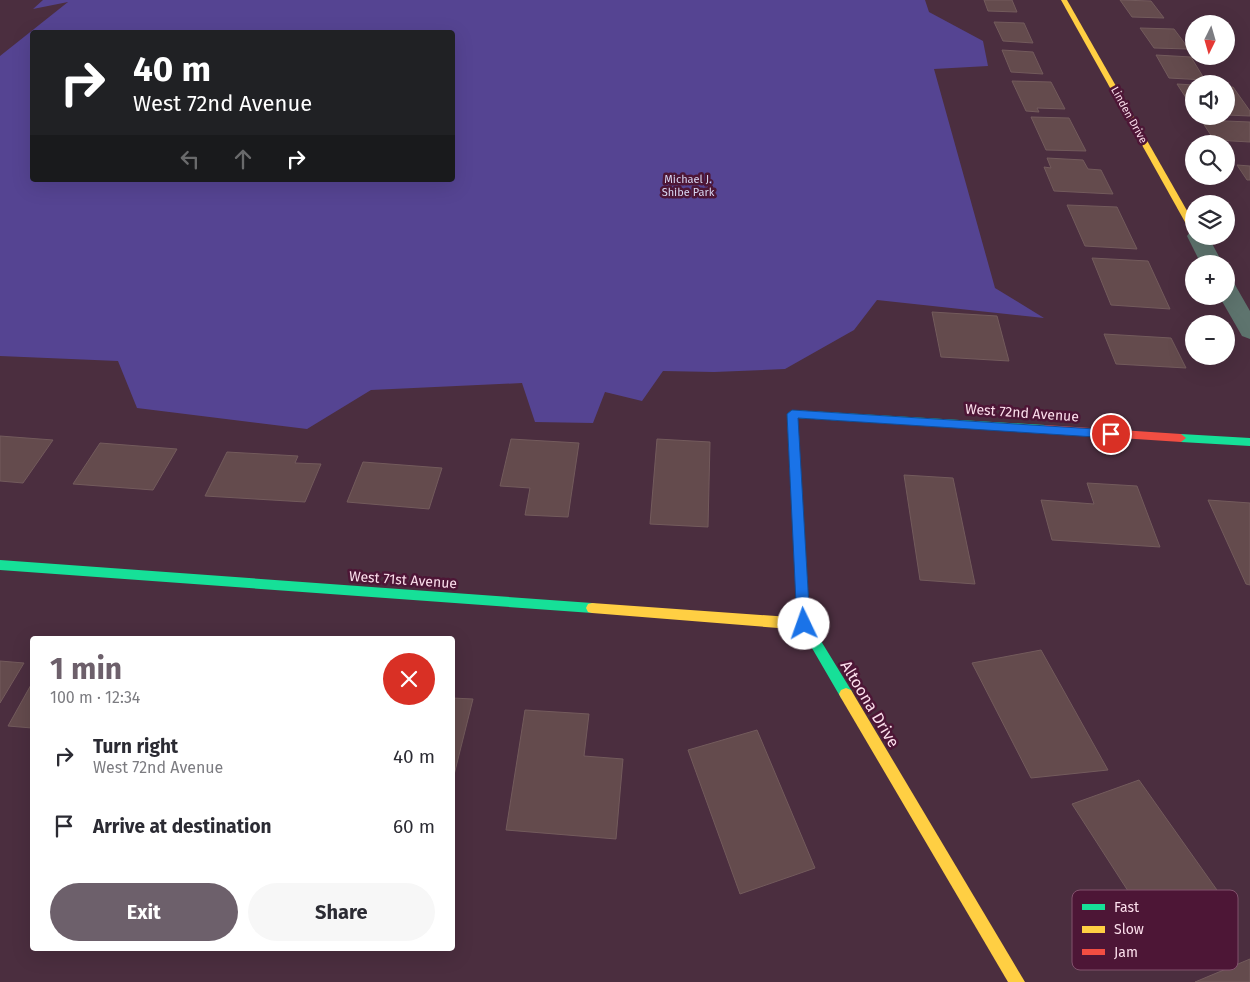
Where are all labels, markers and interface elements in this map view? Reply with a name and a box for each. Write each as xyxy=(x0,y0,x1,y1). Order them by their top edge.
north arrow xyxy=(1185,15,1235,65)
map controls xyxy=(1185,15,1235,365)
text: 40 m xyxy=(133,48,211,90)
icon: right xyxy=(50,50,115,115)
button: sound xyxy=(1185,75,1235,125)
street label: Linden Drive xyxy=(1108,84,1150,146)
text: West 72nd Avenue xyxy=(133,90,312,117)
button: search xyxy=(1185,135,1235,185)
icon: left xyxy=(176,145,204,173)
icon: ahead xyxy=(229,145,257,173)
icon: right xyxy=(282,145,310,173)
park label: Michael J. Shibe Park xyxy=(662,173,715,199)
button: layers xyxy=(1185,195,1235,245)
button: + xyxy=(1185,255,1235,305)
button: − xyxy=(1185,315,1235,365)
street label: West 72nd Avenue xyxy=(965,401,1079,425)
pin xyxy=(1090,413,1132,455)
icon: arrive xyxy=(1097,420,1125,448)
street label: West 71st Avenue xyxy=(348,568,458,592)
position arrow xyxy=(777,597,829,649)
text: 1 min xyxy=(50,651,122,687)
button: close xyxy=(383,653,435,705)
street label: Altoona Drive xyxy=(837,657,903,751)
text: 100 m · 12:34 xyxy=(50,688,140,707)
text: Turn right xyxy=(93,735,178,758)
icon: right xyxy=(50,742,78,770)
text: 40 m xyxy=(393,745,435,768)
text: West 72nd Avenue xyxy=(93,758,223,777)
icon: arrive xyxy=(50,812,78,840)
text: Arrive at destination xyxy=(93,815,272,838)
text: 60 m xyxy=(393,815,435,838)
button: Exit xyxy=(50,883,238,941)
button: Share xyxy=(248,883,435,941)
legend xyxy=(1072,890,1238,970)
text: Fast xyxy=(1114,899,1140,916)
text: Slow xyxy=(1114,921,1144,938)
text: Jam xyxy=(1114,944,1138,961)

